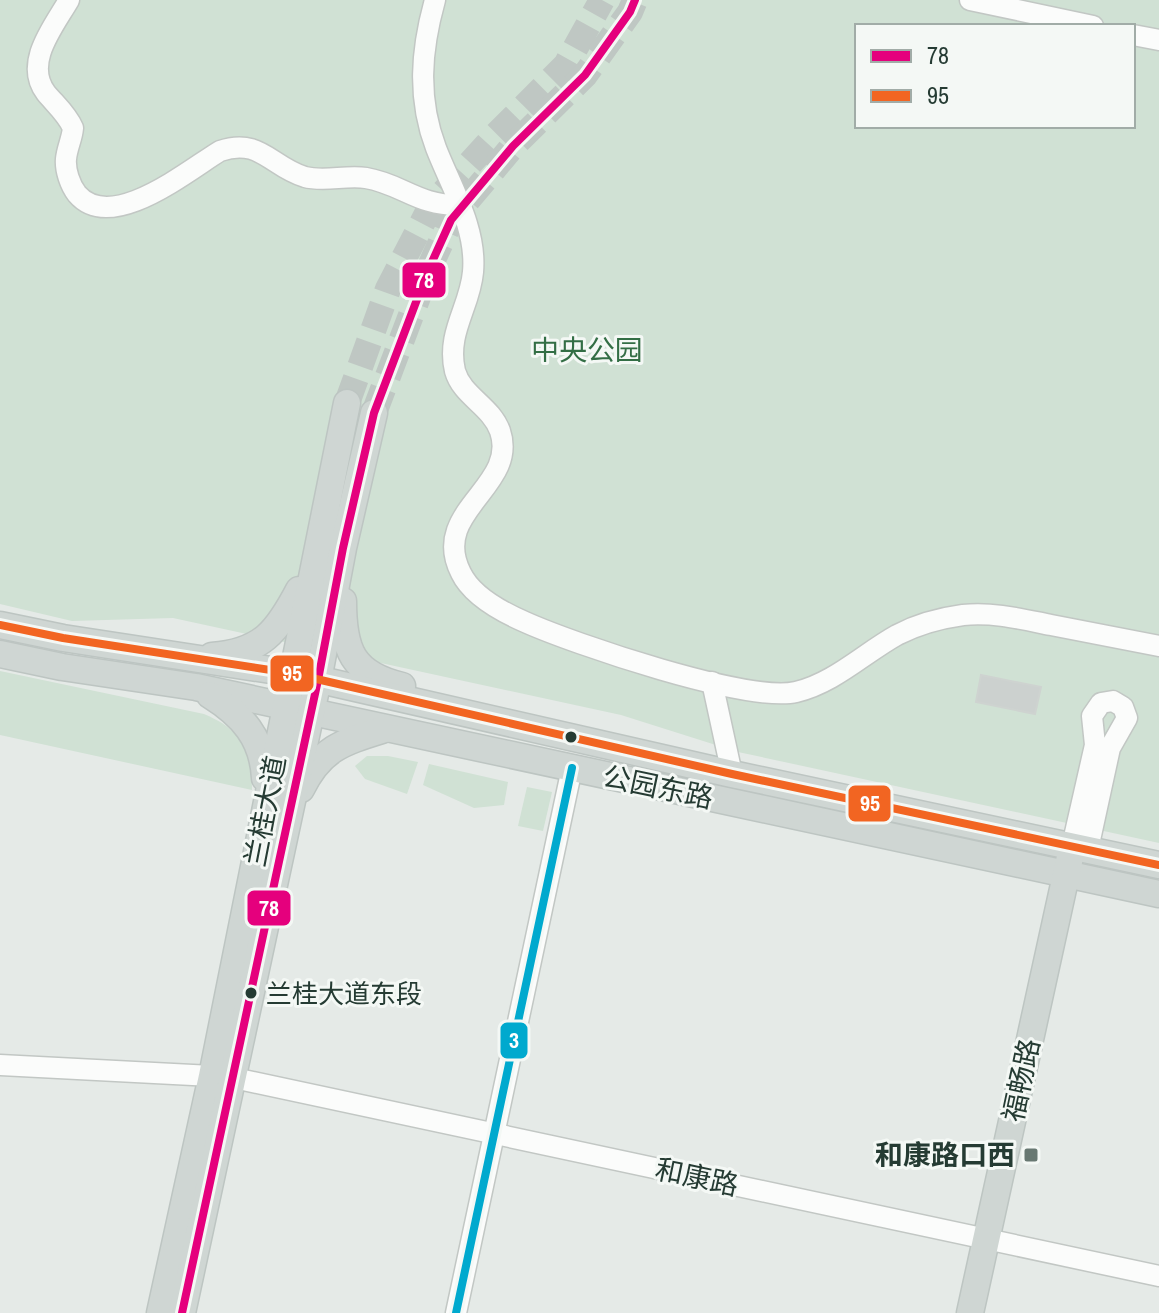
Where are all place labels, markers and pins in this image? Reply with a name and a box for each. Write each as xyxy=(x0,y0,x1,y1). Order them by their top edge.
unlabelled marker xyxy=(563,729,579,745)
place label: 兰桂大道东段 xyxy=(266,976,422,1011)
marker: 兰桂大道东段 xyxy=(243,985,259,1001)
place label: 和康路口西 xyxy=(875,1136,1015,1174)
marker: 和康路口西 xyxy=(1022,1146,1040,1164)

